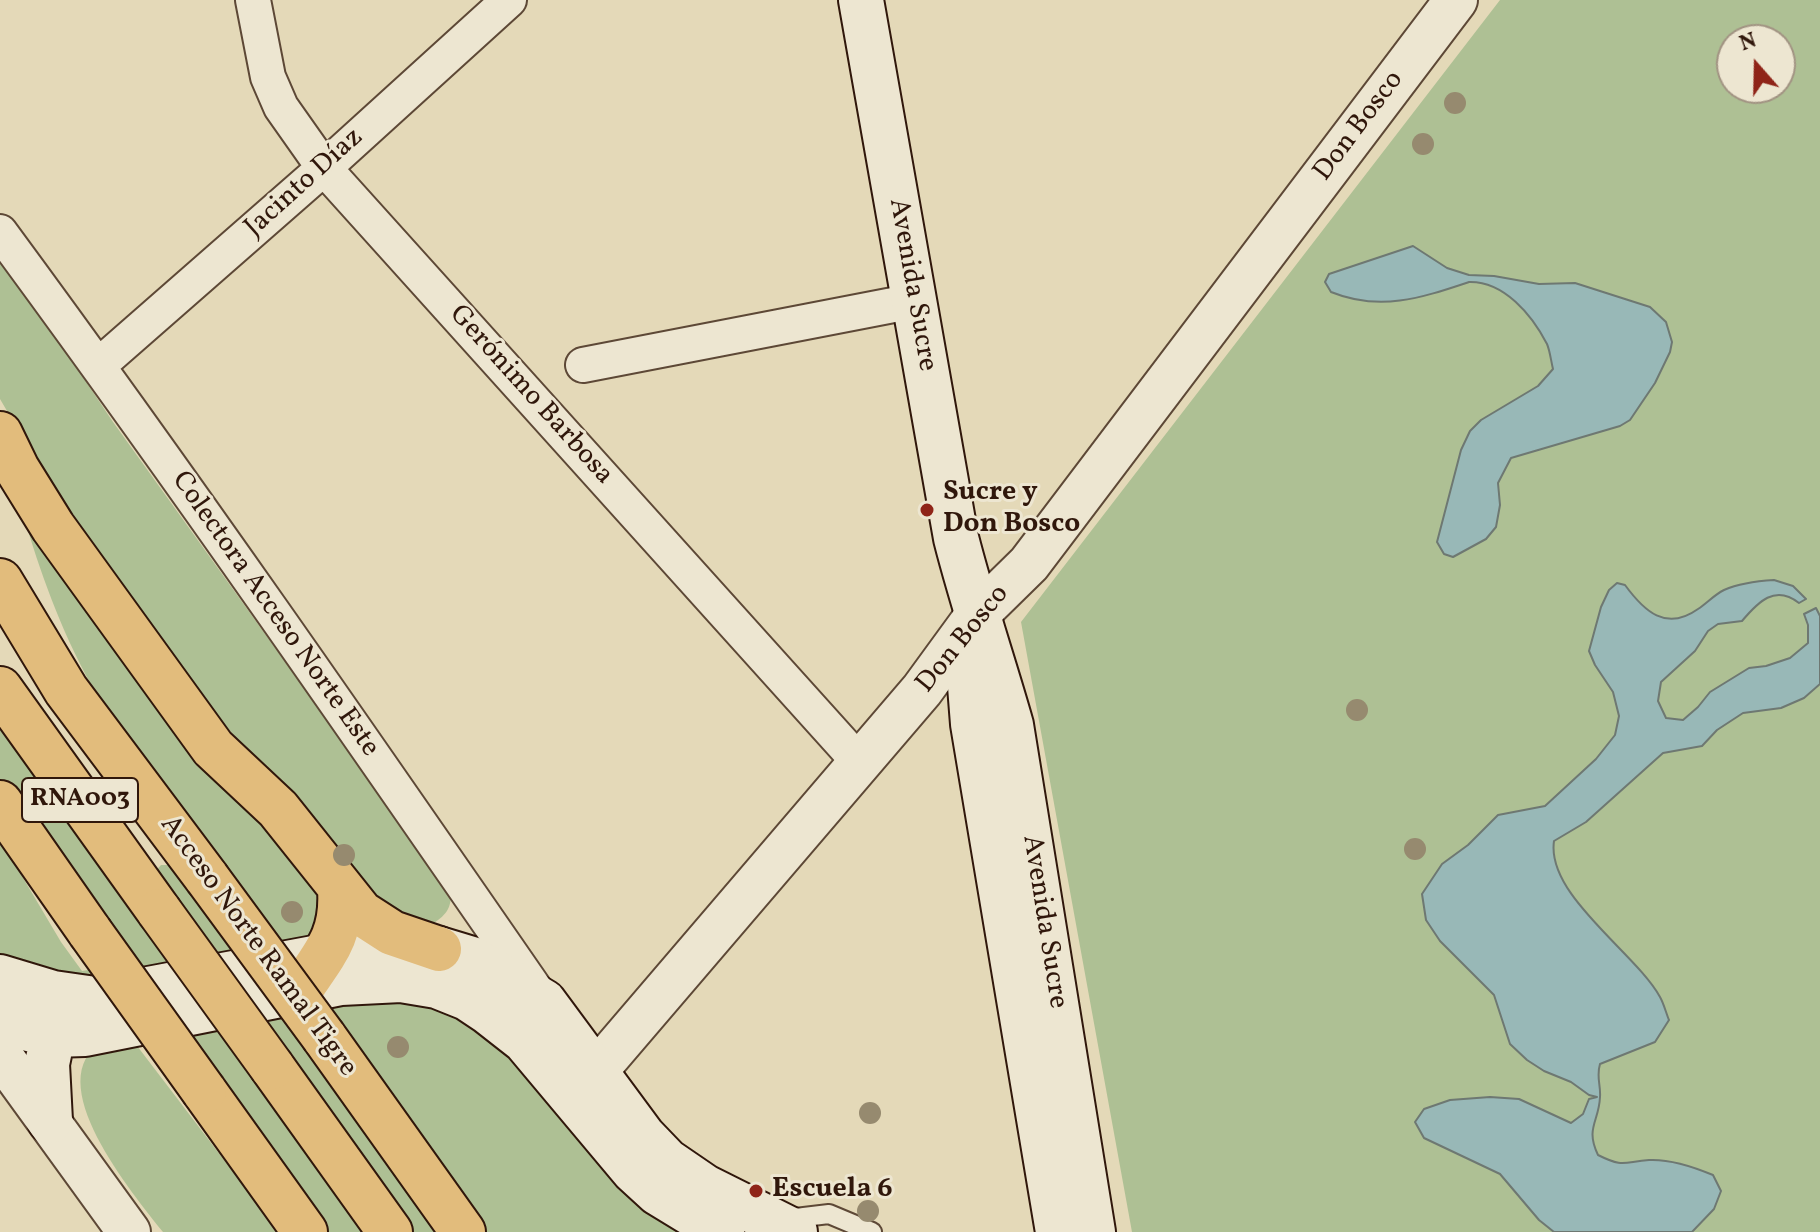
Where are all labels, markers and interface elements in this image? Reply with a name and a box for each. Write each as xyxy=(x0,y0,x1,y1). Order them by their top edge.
north arrow xyxy=(1716,24,1796,104)
text: N xyxy=(1735,26,1761,60)
street label: Don Bosco xyxy=(1308,65,1412,189)
street label: Jacinto Díaz xyxy=(239,122,371,246)
street label: Avenida Sucre xyxy=(879,196,943,374)
street label: Gerónimo Barbosa xyxy=(441,299,619,493)
street label: Colectora Acceso Norte Este xyxy=(163,466,385,764)
place label: Sucre y Don Bosco xyxy=(943,477,1080,543)
marker: Sucre y Don Bosco xyxy=(918,501,936,519)
street label: Don Bosco xyxy=(910,579,1018,701)
road number: RNA003 xyxy=(22,778,138,822)
street label: Acceso Norte Ramal Tigre xyxy=(151,810,363,1084)
street label: Avenida Sucre xyxy=(1013,833,1073,1011)
place label: Escuela 6 xyxy=(772,1174,893,1208)
marker: Escuela 6 xyxy=(747,1182,765,1200)

